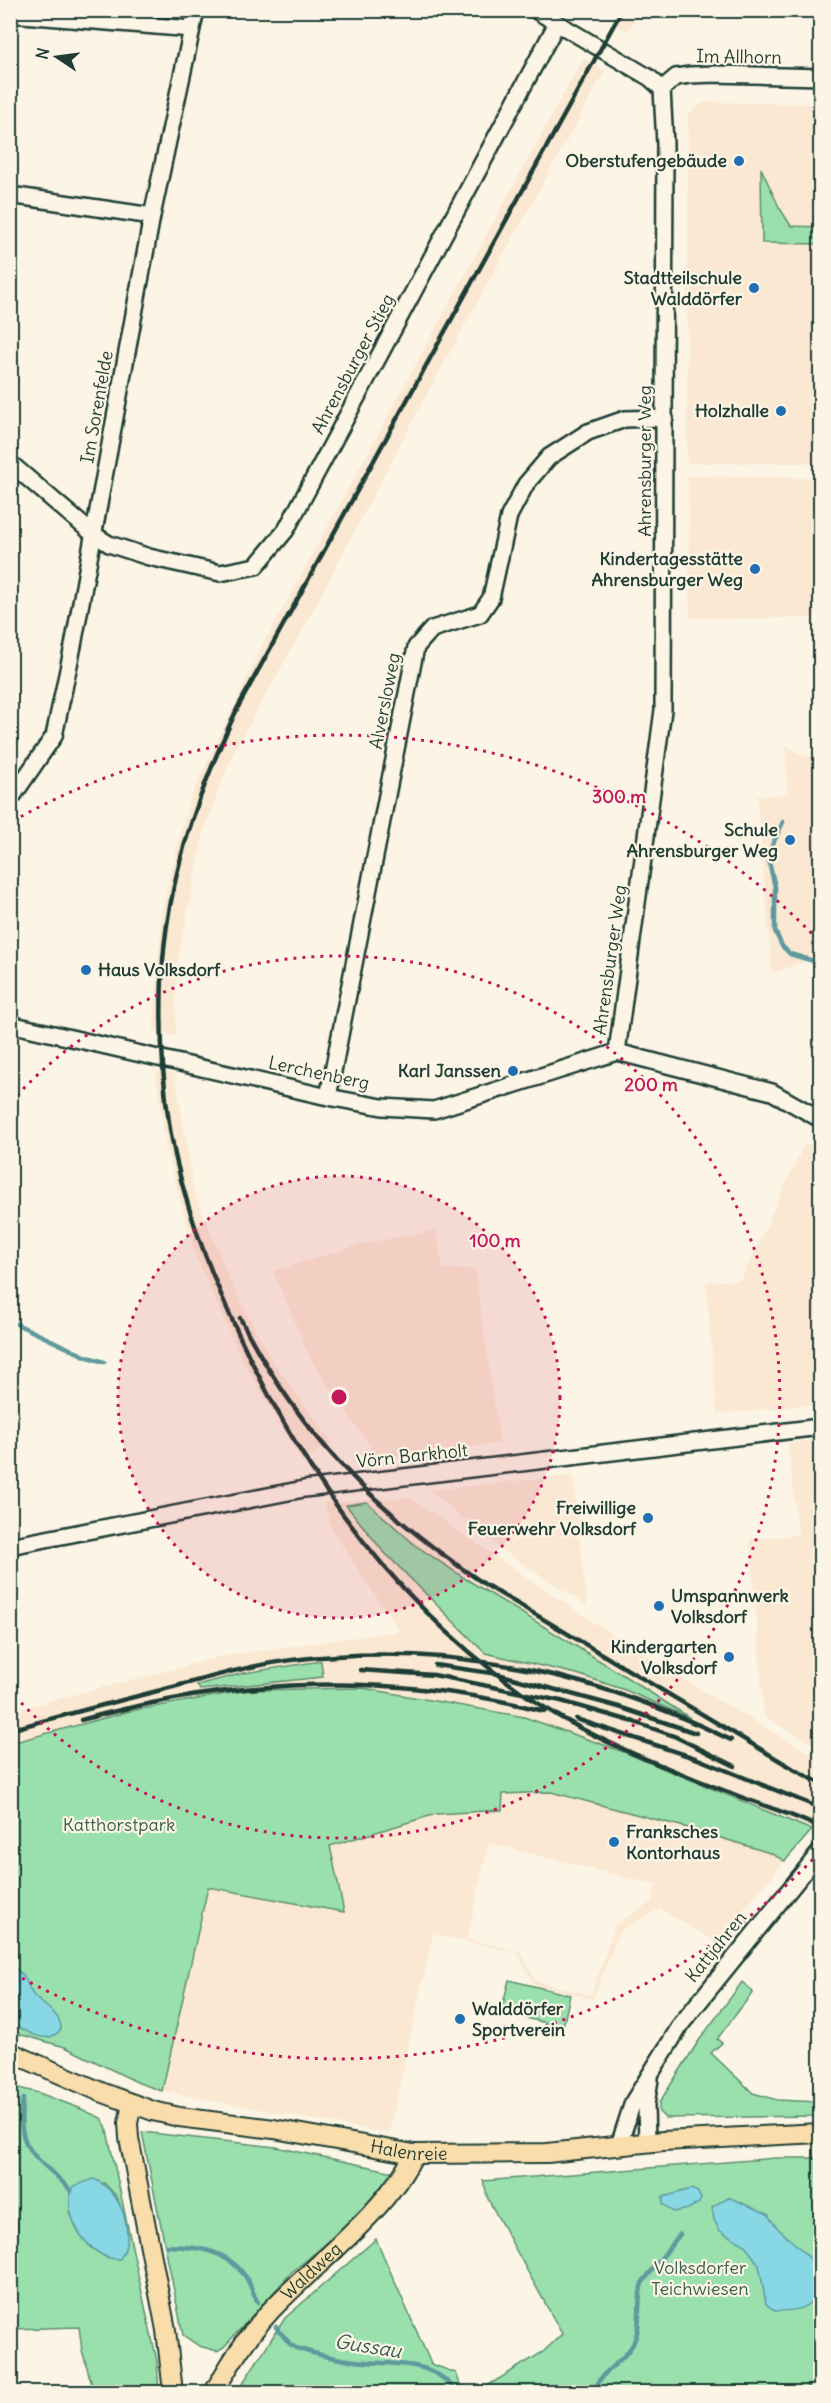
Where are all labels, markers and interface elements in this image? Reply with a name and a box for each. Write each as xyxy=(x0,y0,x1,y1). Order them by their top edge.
north arrow xyxy=(27,27,87,87)
street label: Im Allhorn xyxy=(696,44,782,69)
text: N xyxy=(31,46,53,61)
place label: Oberstufengebäude xyxy=(565,149,727,172)
marker: Oberstufengebäude xyxy=(732,154,746,168)
place label: Stadtteilschule Walddörfer xyxy=(624,266,743,310)
marker: Stadtteilschule Walddörfer xyxy=(747,281,761,295)
street label: Ahrensburger Stieg xyxy=(306,290,399,438)
street label: Im Sorenfelde xyxy=(75,349,118,465)
street label: Ahrensburger Weg xyxy=(633,385,656,537)
place label: Holzhalle xyxy=(695,399,769,422)
marker: Holzhalle xyxy=(774,404,788,418)
place label: Kindertagesstätte Ahrensburger Weg xyxy=(592,547,743,591)
marker: Kindertagesstätte Ahrensburger Weg xyxy=(748,562,762,576)
street label: Alversloweg xyxy=(364,651,405,751)
text: 300 m xyxy=(592,785,646,808)
place label: Schule Ahrensburger Weg xyxy=(627,818,778,862)
marker: Schule Ahrensburger Weg xyxy=(783,833,797,847)
street label: Ahrensburger Weg xyxy=(588,883,631,1037)
place label: Haus Volksdorf xyxy=(98,958,221,981)
marker: Haus Volksdorf xyxy=(79,963,93,977)
street label: Lerchenberg xyxy=(267,1051,372,1094)
place label: Karl Janssen xyxy=(398,1059,502,1082)
marker: Karl Janssen xyxy=(506,1064,520,1078)
text: 200 m xyxy=(624,1073,678,1096)
text: 100 m xyxy=(470,1229,521,1252)
centre of rings xyxy=(329,1387,349,1407)
street label: Vörn Barkholt xyxy=(355,1438,469,1473)
place label: Freiwillige Feuerwehr Volksdorf xyxy=(468,1496,637,1540)
marker: Freiwillige Feuerwehr Volksdorf xyxy=(641,1511,655,1525)
place label: Umspannwerk Volksdorf xyxy=(671,1584,789,1628)
marker: Umspannwerk Volksdorf xyxy=(652,1599,666,1613)
place label: Kindergarten Volksdorf xyxy=(610,1635,718,1679)
marker: Kindergarten Volksdorf xyxy=(722,1650,736,1664)
park label: Katthorstpark xyxy=(63,1813,175,1836)
place label: Franksches Kontorhaus xyxy=(626,1820,720,1864)
marker: Franksches Kontorhaus xyxy=(607,1835,621,1849)
street label: Kattjahren xyxy=(680,1906,751,1987)
place label: Walddörfer Sportverein xyxy=(472,1997,566,2041)
marker: Walddörfer Sportverein xyxy=(453,2012,467,2026)
street label: Halenreie xyxy=(369,2134,447,2165)
street label: Waldweg xyxy=(276,2237,346,2305)
park label: Volksdorfer Teichwiesen xyxy=(651,2256,749,2300)
water label: Gussau xyxy=(333,2328,405,2363)

